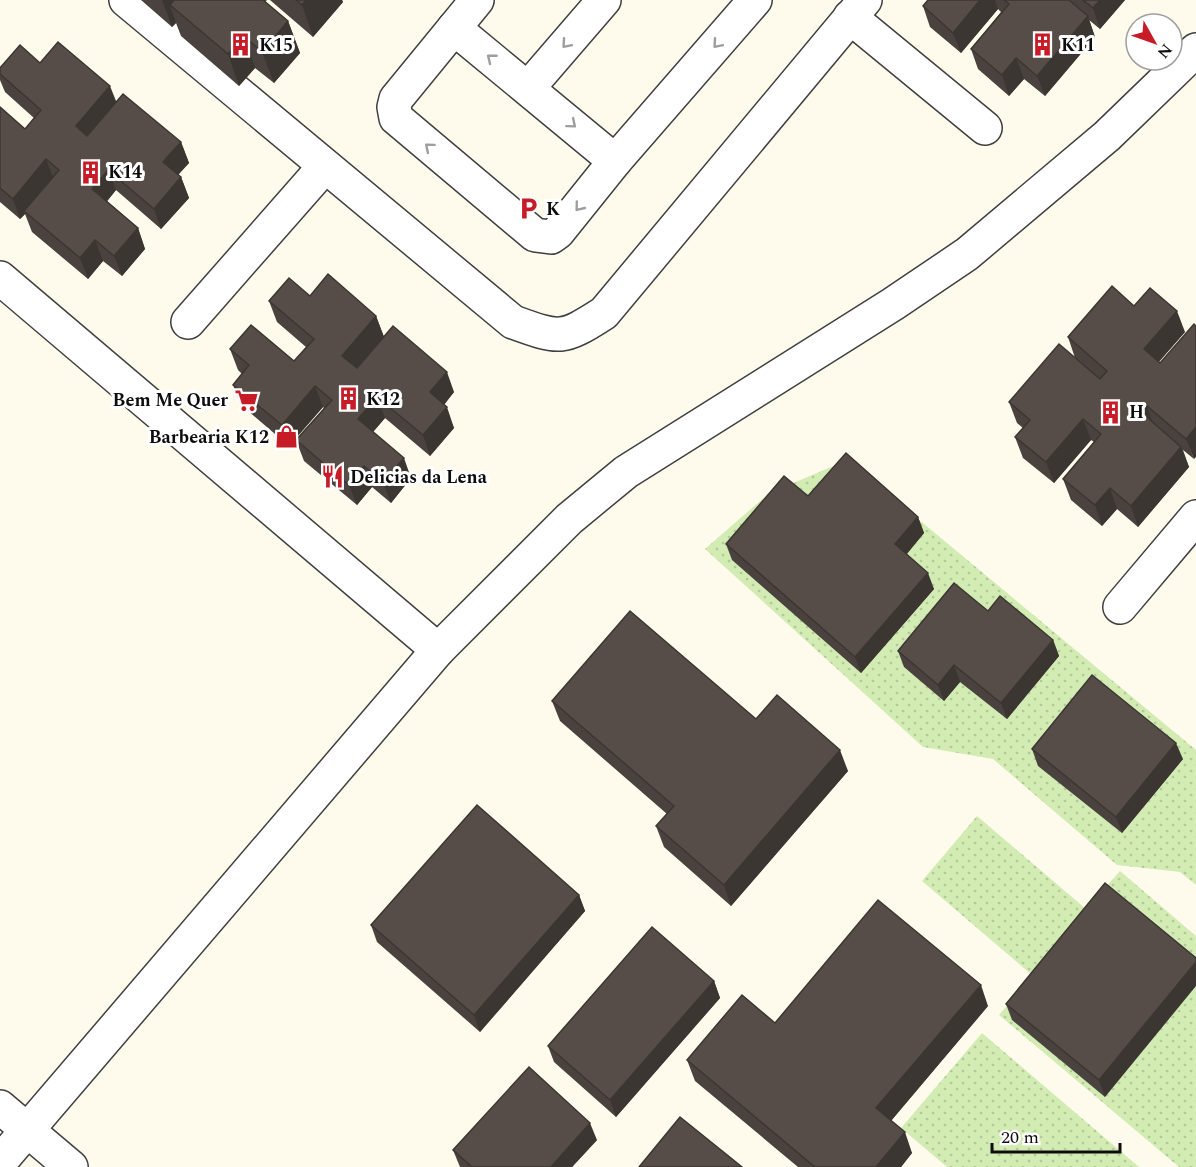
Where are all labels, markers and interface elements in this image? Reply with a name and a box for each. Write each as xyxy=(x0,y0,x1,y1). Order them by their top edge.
north arrow xyxy=(1124,12,1184,72)
building icon: K15 xyxy=(228,32,254,58)
place label: K15 xyxy=(259,32,293,59)
building icon: K11 xyxy=(1030,32,1056,58)
place label: K11 xyxy=(1061,32,1095,59)
one-way arrow xyxy=(562,37,573,48)
one-way arrow xyxy=(713,37,724,48)
text: N xyxy=(1151,38,1178,64)
one-way arrow xyxy=(487,54,498,65)
one-way arrow xyxy=(565,117,576,128)
one-way arrow xyxy=(425,144,436,155)
building icon: K14 xyxy=(77,159,103,185)
place label: K14 xyxy=(108,159,142,186)
parking icon: K xyxy=(515,196,541,222)
place label: K xyxy=(546,196,560,223)
one-way arrow xyxy=(575,200,586,211)
building icon: K12 xyxy=(335,386,361,412)
place label: K12 xyxy=(366,386,400,413)
place label: Bem Me Quer xyxy=(113,387,228,414)
supermarket icon: Bem Me Quer xyxy=(233,387,259,413)
building icon: H xyxy=(1098,399,1124,425)
place label: H xyxy=(1129,399,1144,426)
place label: Barbearia K12 xyxy=(149,424,269,451)
shop icon: Barbearia K12 xyxy=(274,424,300,450)
restaurant icon: Delicias da Lena xyxy=(319,464,345,490)
place label: Delicias da Lena xyxy=(350,464,488,491)
scale bar xyxy=(992,1116,1120,1154)
text: 20 m xyxy=(1001,1124,1039,1151)

